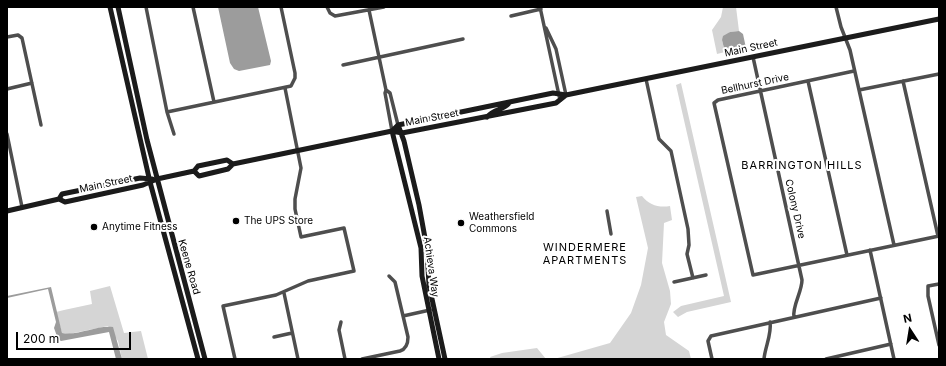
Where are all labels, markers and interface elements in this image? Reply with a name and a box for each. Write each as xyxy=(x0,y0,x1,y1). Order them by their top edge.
street label: Main Street xyxy=(723,37,779,59)
street label: Bellhurst Drive xyxy=(720,71,790,97)
street label: Main Street xyxy=(404,107,460,129)
district label: BARRINGTON HILLS xyxy=(741,159,863,173)
street label: Main Street xyxy=(78,173,134,195)
street label: Colony Drive xyxy=(782,178,808,240)
place label: Weathersfield Commons xyxy=(469,211,534,234)
place label: The UPS Store xyxy=(244,215,313,227)
marker: The UPS Store xyxy=(231,216,241,226)
marker: Weathersfield Commons xyxy=(456,218,466,228)
place label: Anytime Fitness xyxy=(102,221,177,233)
marker: Anytime Fitness xyxy=(89,222,99,232)
street label: Achieva Way xyxy=(421,236,441,298)
street label: Keene Road xyxy=(175,238,203,296)
district label: WINDERMERE APARTMENTS xyxy=(543,241,627,267)
north arrow xyxy=(890,310,930,350)
text: N xyxy=(902,311,913,326)
scale bar xyxy=(18,324,133,350)
text: 200 m xyxy=(23,331,59,346)

